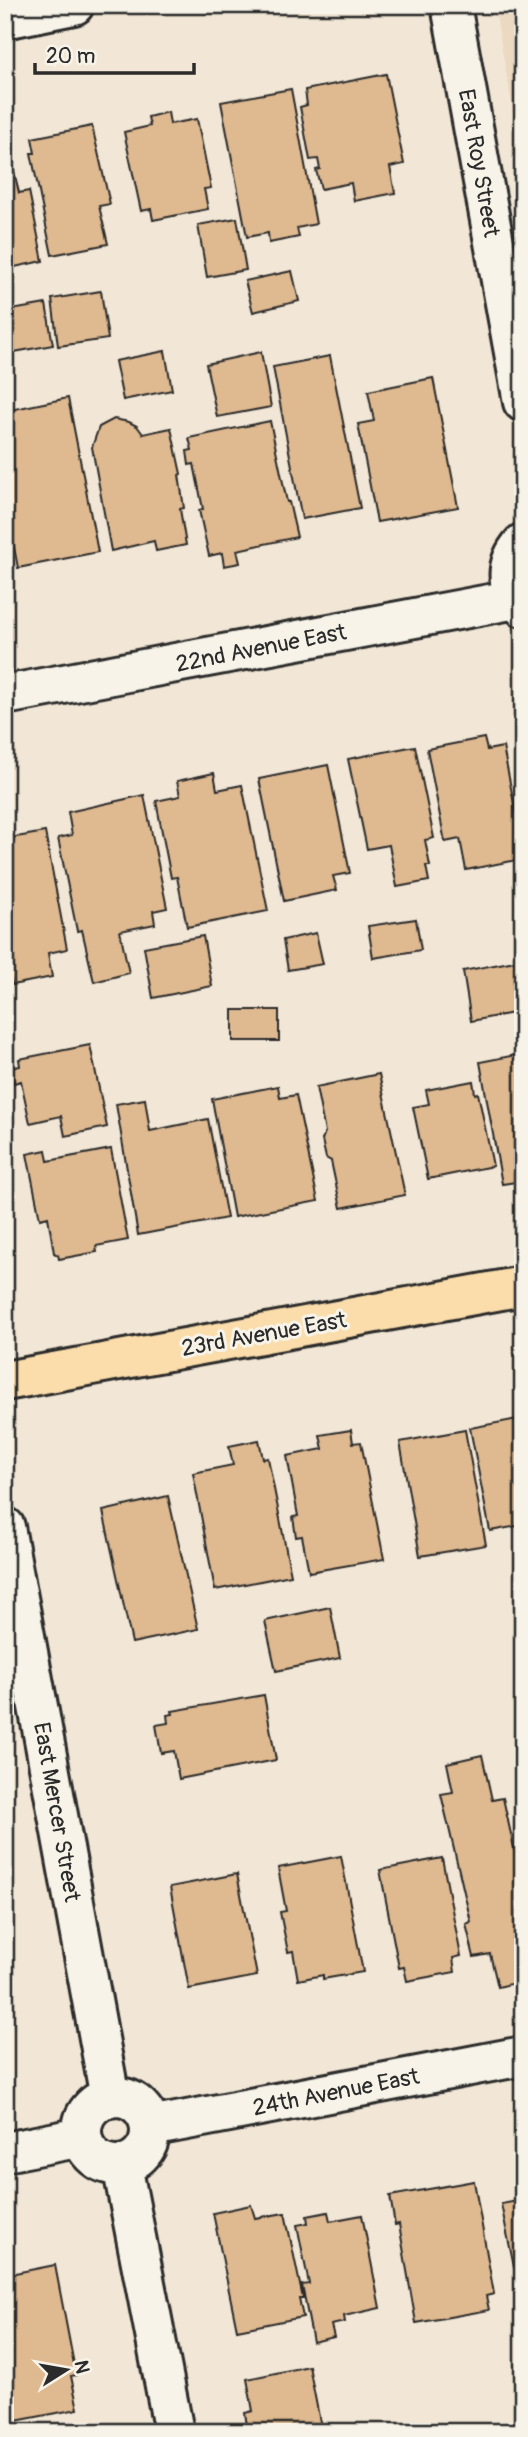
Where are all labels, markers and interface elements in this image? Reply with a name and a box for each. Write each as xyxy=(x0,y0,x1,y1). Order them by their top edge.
scale bar xyxy=(35,32,194,76)
text: 20 m xyxy=(46,43,95,70)
street label: East Roy Street xyxy=(452,87,506,240)
street label: 22nd Avenue East xyxy=(173,617,349,679)
street label: 23rd Avenue East xyxy=(179,1305,349,1363)
street label: East Mercer Street xyxy=(27,1720,87,1905)
street label: 24th Avenue East xyxy=(250,2061,422,2122)
north arrow xyxy=(32,2336,102,2406)
text: N xyxy=(69,2358,95,2376)

